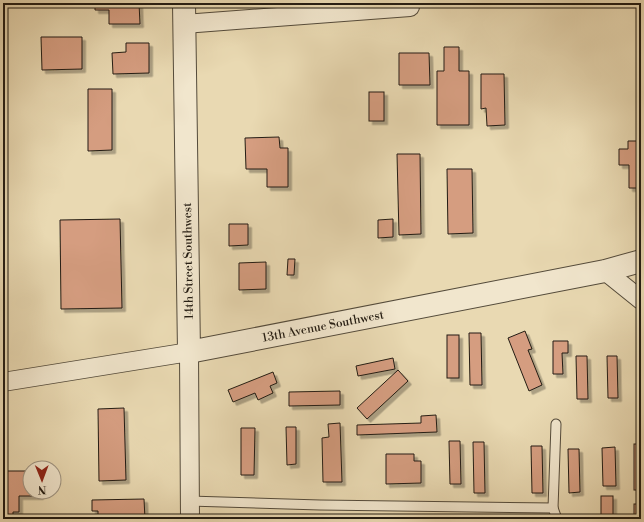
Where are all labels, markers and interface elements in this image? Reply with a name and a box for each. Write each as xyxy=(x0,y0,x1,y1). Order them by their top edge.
street label: 14th Street Southwest xyxy=(180,202,197,319)
street label: 13th Avenue Southwest xyxy=(261,307,386,346)
north arrow xyxy=(22,460,62,500)
text: N xyxy=(37,482,47,496)

